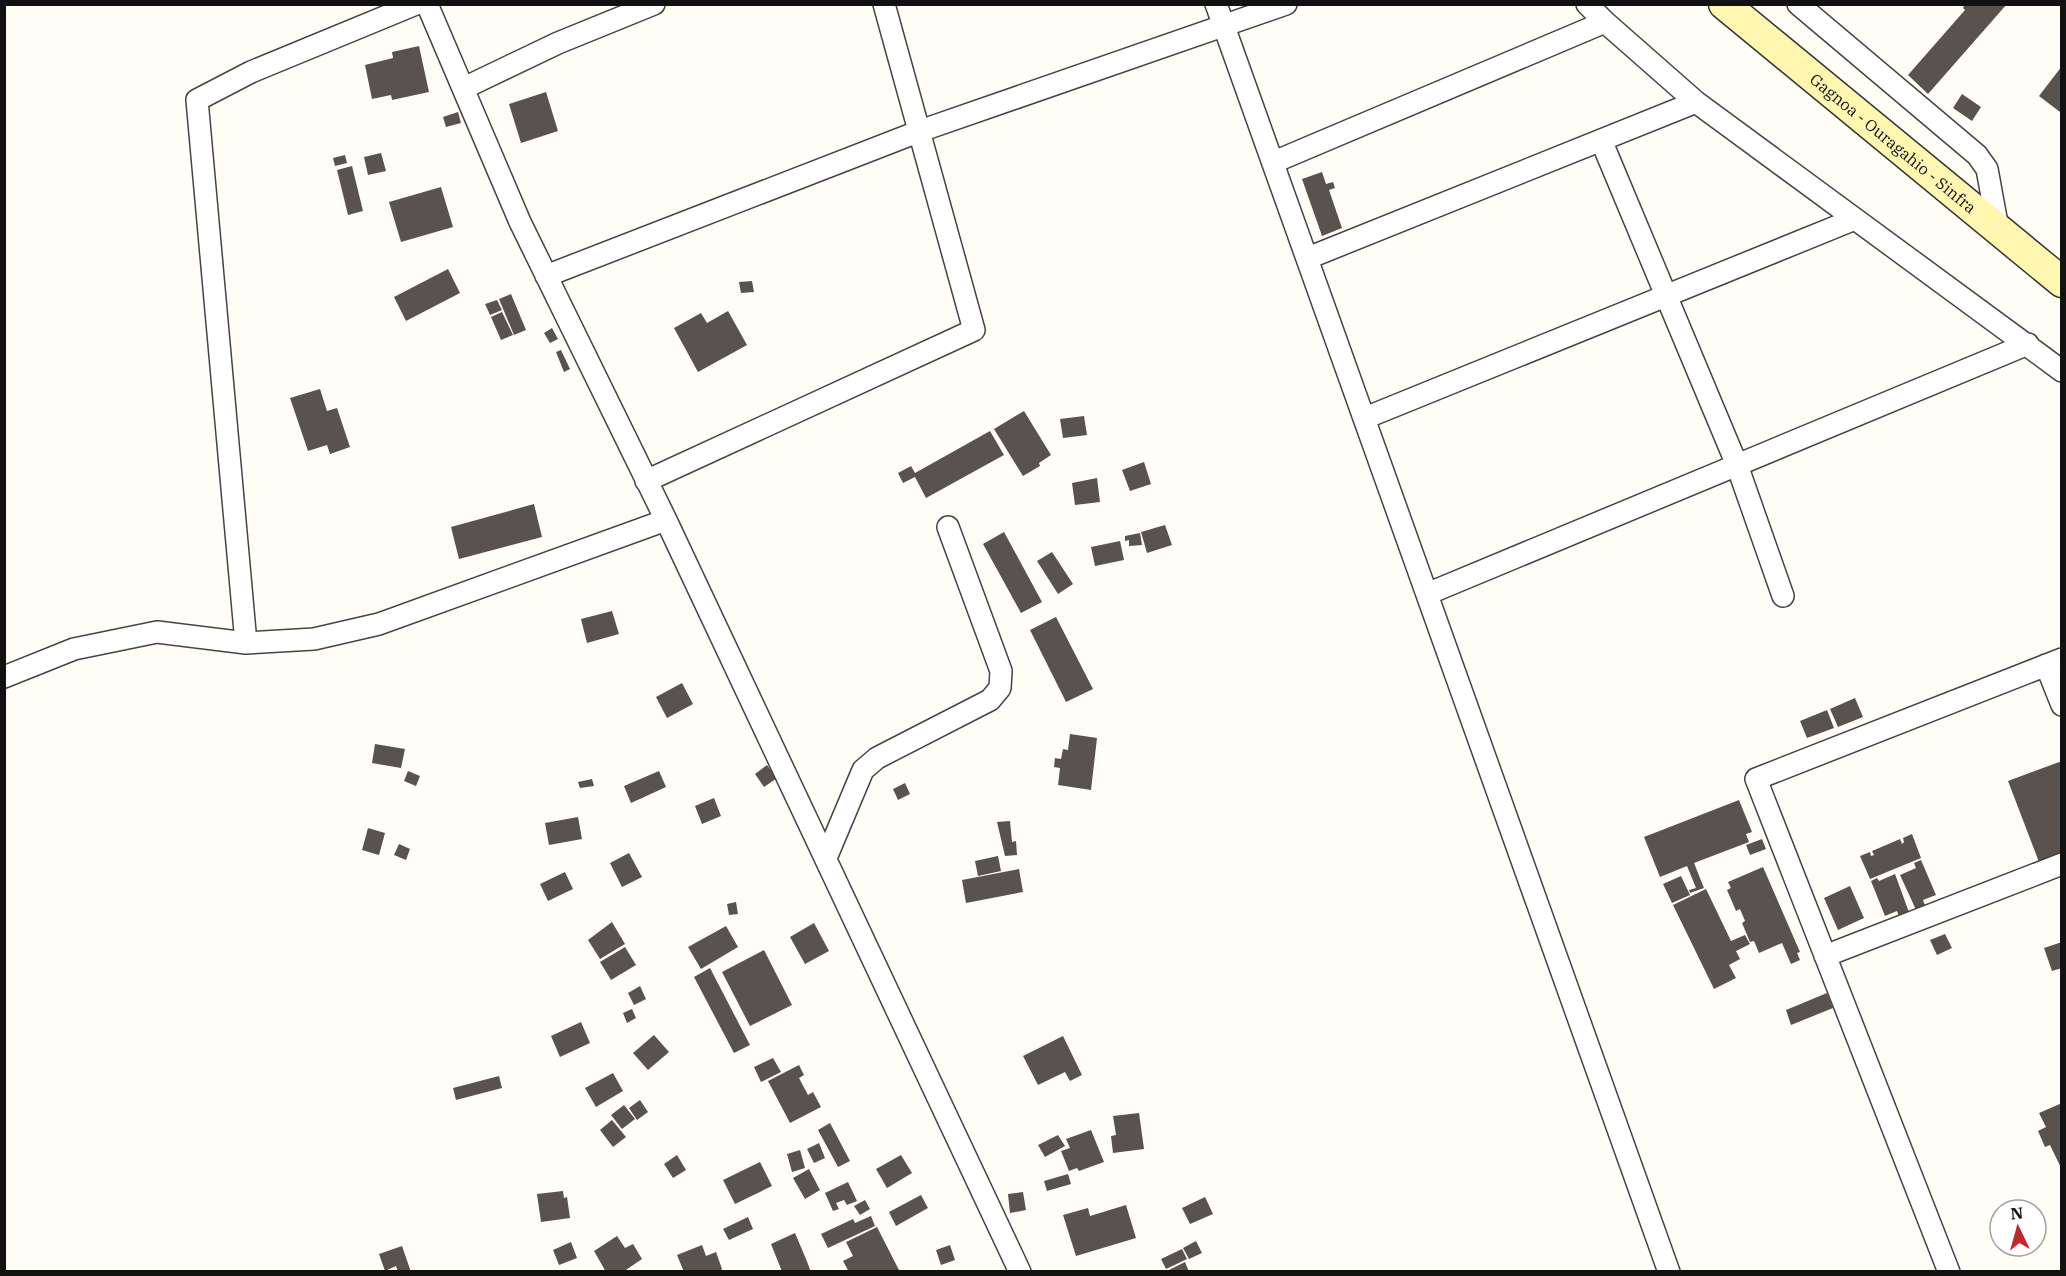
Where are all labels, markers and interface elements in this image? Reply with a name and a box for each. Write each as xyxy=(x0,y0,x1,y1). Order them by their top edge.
street label: Gagnoa - Ouragahio - Sinfra xyxy=(1806,69,1981,217)
north arrow xyxy=(1988,1198,2048,1258)
text: N xyxy=(2010,1203,2024,1224)

